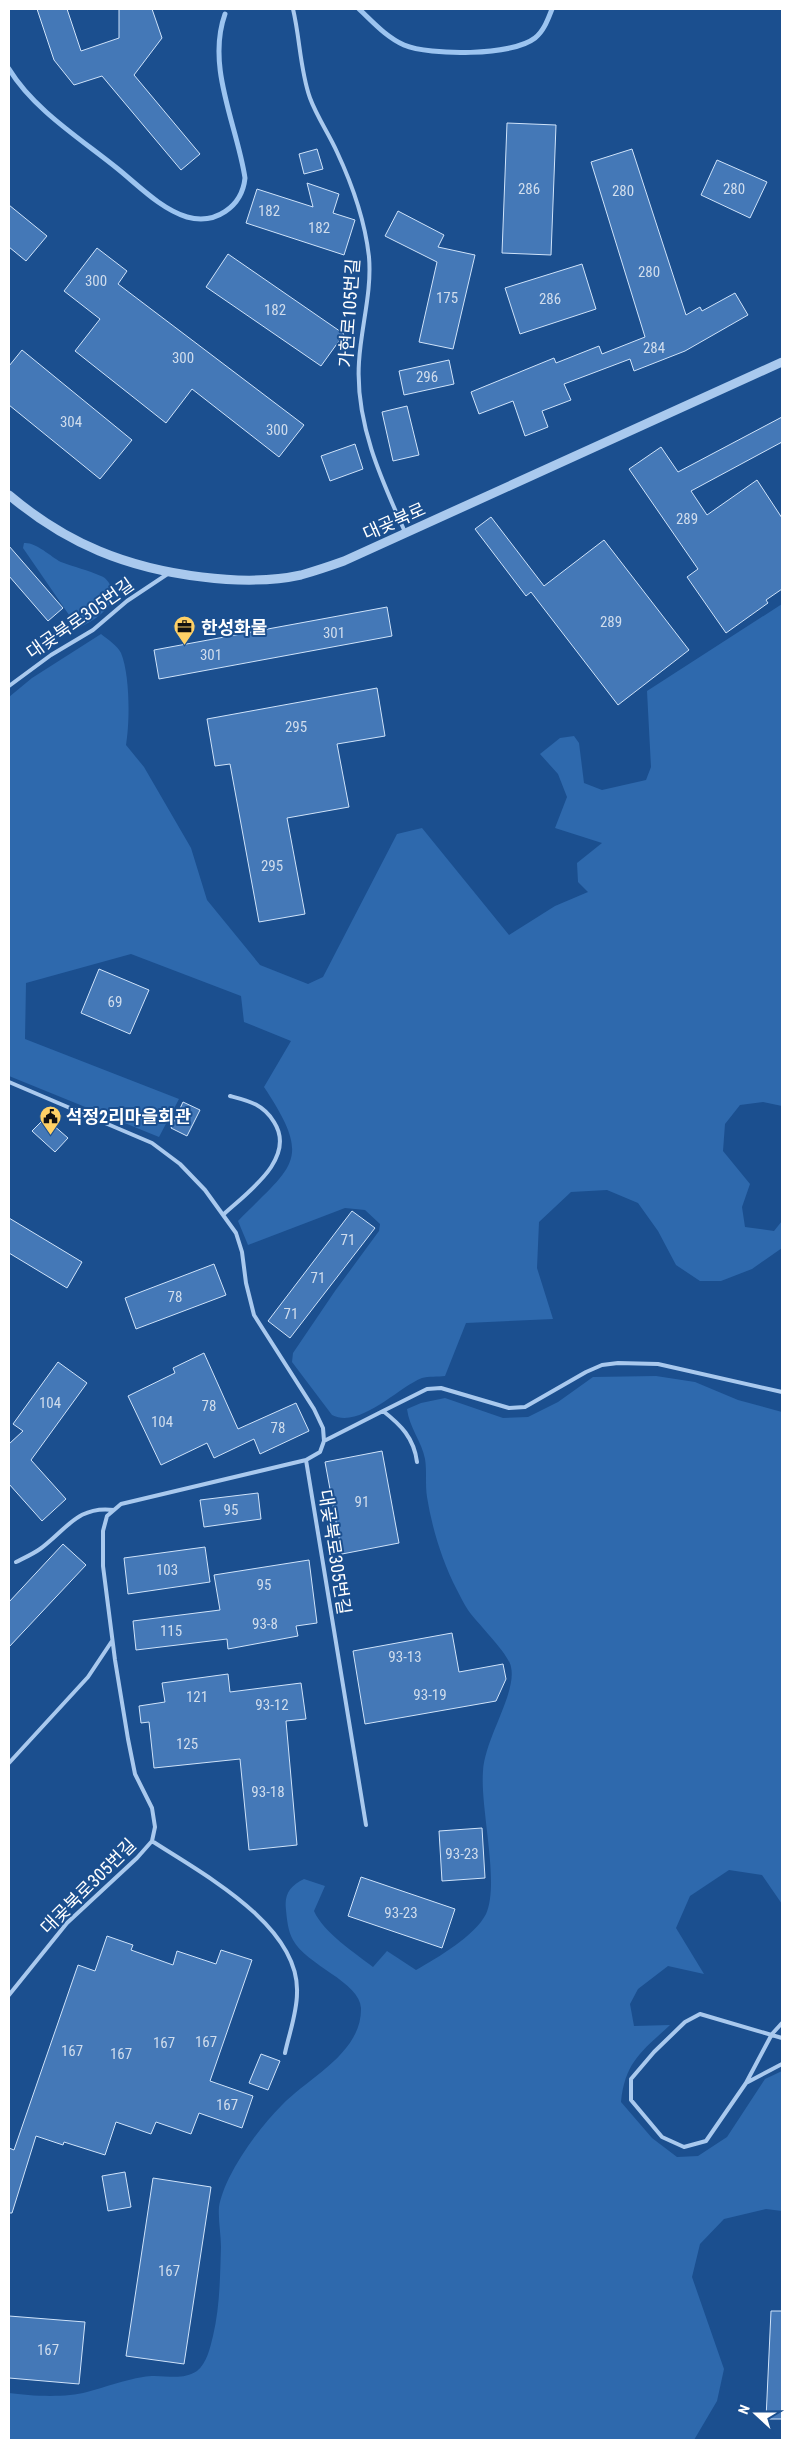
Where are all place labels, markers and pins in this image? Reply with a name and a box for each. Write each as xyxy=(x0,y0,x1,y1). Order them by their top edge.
office icon: 한성화물 xyxy=(173,615,197,646)
place label: 한성화물 xyxy=(201,617,267,638)
public building icon: 석정2리마을회관 xyxy=(38,1104,62,1135)
place label: 석정2리마을회관 xyxy=(66,1106,191,1127)

